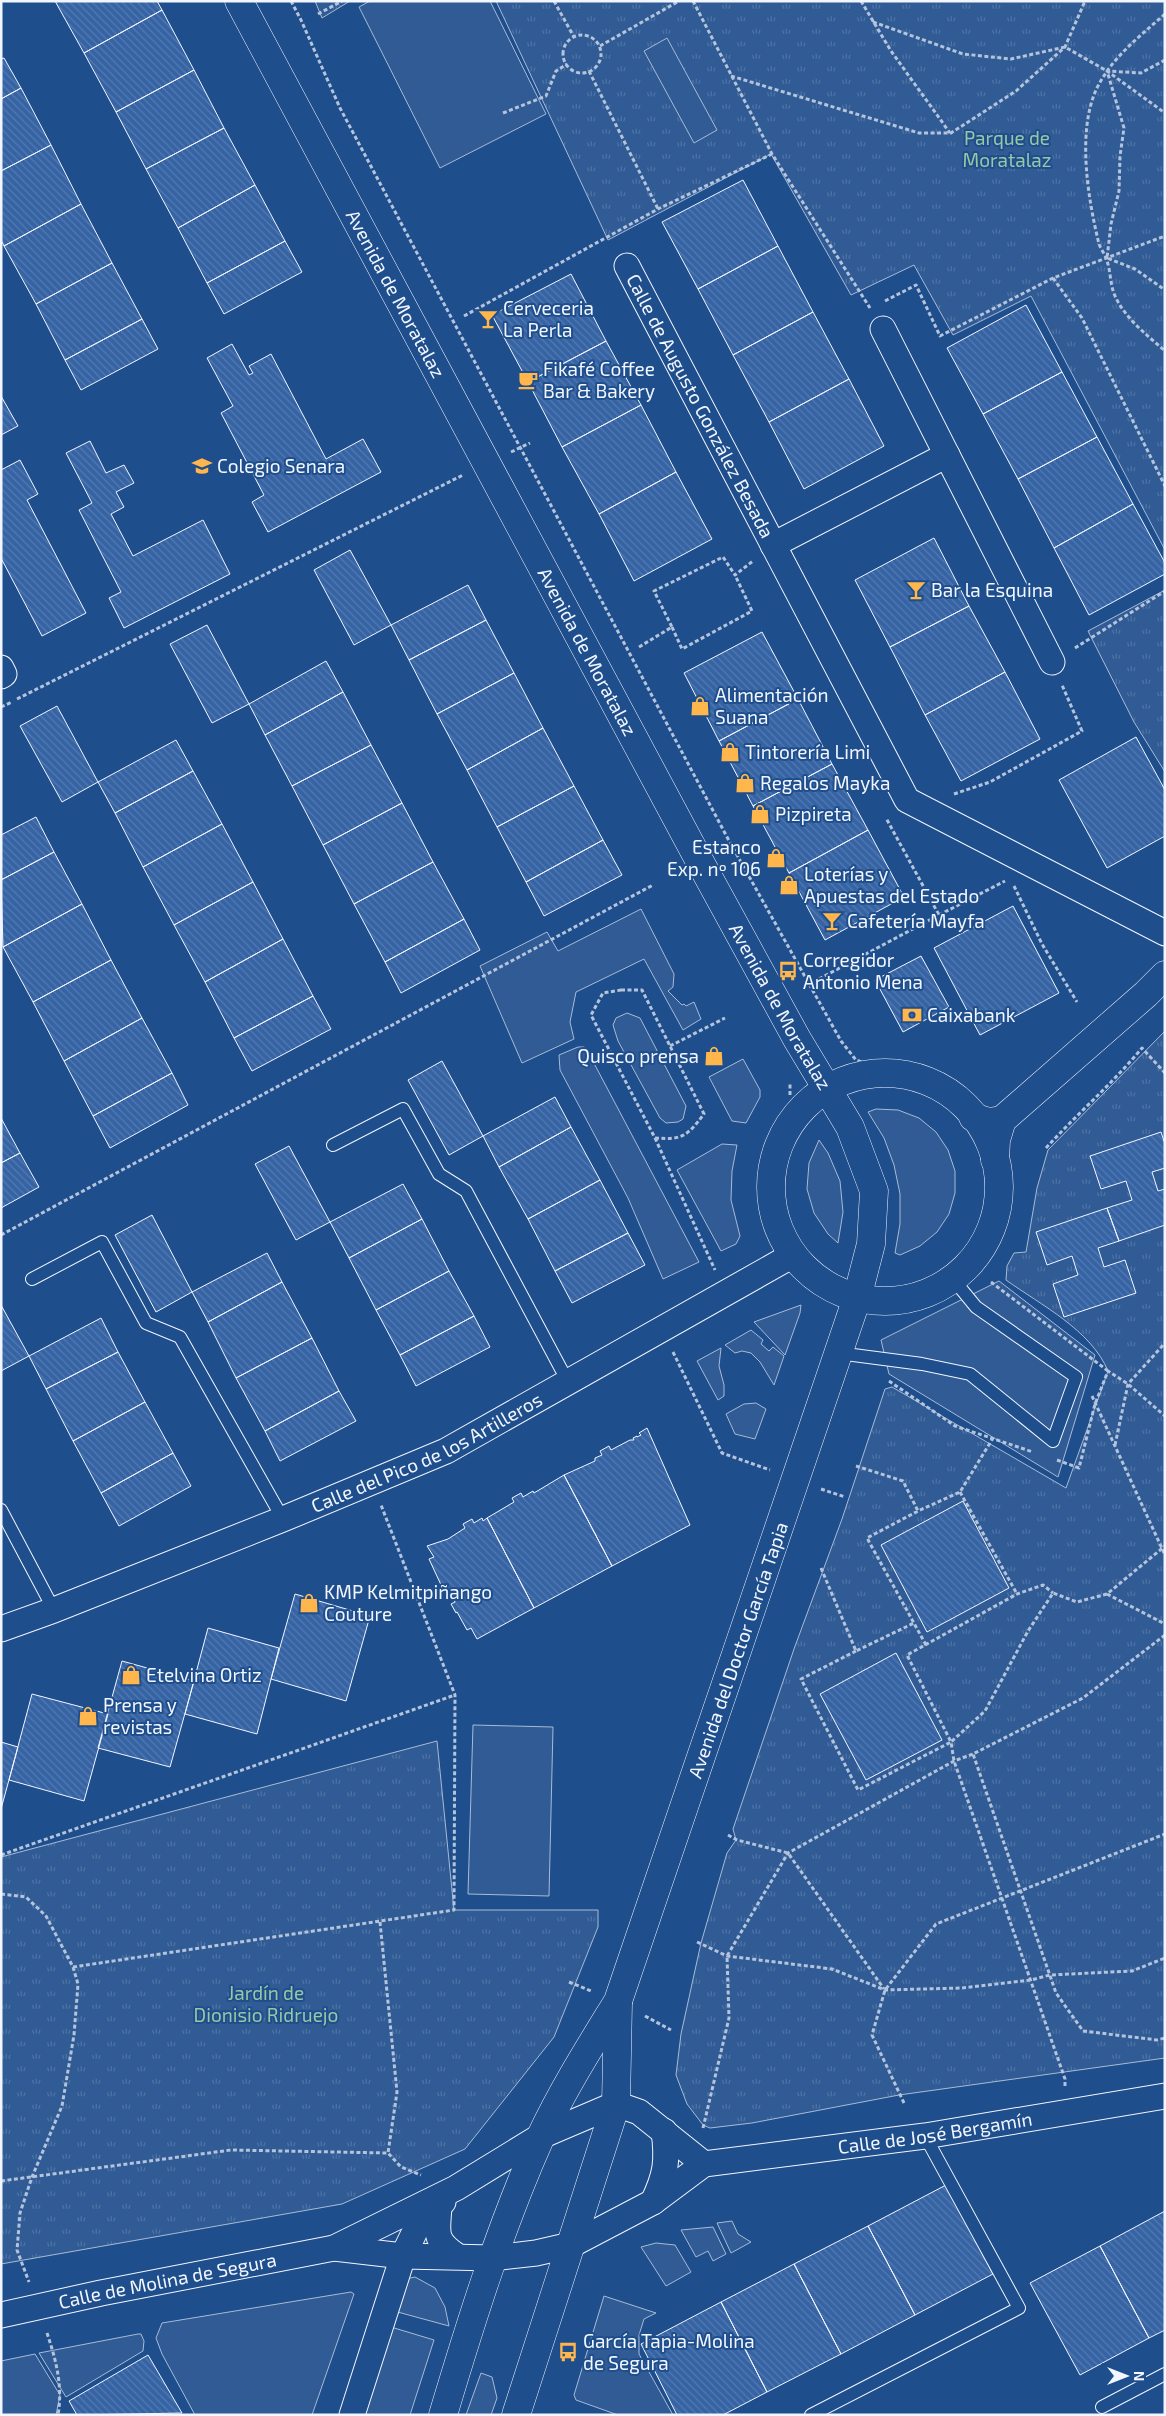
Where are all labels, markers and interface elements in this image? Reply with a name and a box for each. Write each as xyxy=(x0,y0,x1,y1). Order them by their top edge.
park label: Parque de Moratalaz xyxy=(963,126,1051,171)
street label: Avenida de Moratalaz xyxy=(342,205,451,381)
street label: Calle de Augusto González Besada xyxy=(622,270,780,542)
place label: Cerveceria La Perla xyxy=(503,296,594,341)
bar icon: Cerveceria La Perla xyxy=(477,308,499,330)
place label: Fikafé Coffee Bar & Bakery xyxy=(543,357,655,402)
cafe icon: Fikafé Coffee Bar & Bakery xyxy=(517,369,539,391)
place label: Colegio Senara xyxy=(217,454,345,477)
school or university icon: Colegio Senara xyxy=(191,455,213,477)
street label: Avenida de Moratalaz xyxy=(533,563,642,739)
place label: Bar la Esquina xyxy=(931,578,1053,601)
bar icon: Bar la Esquina xyxy=(905,579,927,601)
place label: Alimentación Suana xyxy=(715,683,829,728)
shop icon: Alimentación Suana xyxy=(689,695,711,717)
place label: Tintorería Limi xyxy=(745,740,870,763)
shop icon: Tintorería Limi xyxy=(719,741,741,763)
place label: Regalos Mayka xyxy=(760,771,890,794)
shop icon: Regalos Mayka xyxy=(734,772,756,794)
place label: Pizpireta xyxy=(775,802,852,825)
shop icon: Pizpireta xyxy=(749,803,771,825)
place label: Estanco Exp. nº 106 xyxy=(667,835,761,880)
shop icon: Estanco Exp. nº 106 xyxy=(765,847,787,869)
place label: Loterías y Apuestas del Estado xyxy=(804,862,979,907)
shop icon: Loterías y Apuestas del Estado xyxy=(778,874,800,896)
place label: Cafetería Mayfa xyxy=(847,909,985,932)
bar icon: Cafetería Mayfa xyxy=(821,910,843,932)
street label: Avenida de Moratalaz xyxy=(725,919,837,1094)
place label: Corregidor Antonio Mena xyxy=(803,948,923,993)
bus stop icon: Corregidor Antonio Mena xyxy=(777,960,799,982)
place label: Caixabank xyxy=(927,1003,1016,1026)
bank icon: Caixabank xyxy=(901,1004,923,1026)
place label: Quisco prensa xyxy=(577,1044,699,1067)
shop icon: Quisco prensa xyxy=(703,1045,725,1067)
street label: Calle del Pico de los Artilleros xyxy=(307,1387,546,1517)
street label: Avenida del Doctor García Tapia xyxy=(683,1519,792,1781)
place label: KMP Kelmitpiñango Couture xyxy=(324,1580,492,1625)
shop icon: KMP Kelmitpiñango Couture xyxy=(298,1592,320,1614)
place label: Etelvina Ortiz xyxy=(146,1663,262,1686)
shop icon: Etelvina Ortiz xyxy=(120,1664,142,1686)
place label: Prensa y revistas xyxy=(103,1693,177,1738)
shop icon: Prensa y revistas xyxy=(77,1705,99,1727)
park label: Jardín de Dionisio Ridruejo xyxy=(194,1981,338,2026)
street label: Calle de José Bergamín xyxy=(836,2106,1034,2158)
street label: Calle de Molina de Segura xyxy=(56,2247,278,2313)
place label: García Tapia-Molina de Segura xyxy=(583,2329,755,2374)
bus stop icon: García Tapia-Molina de Segura xyxy=(557,2341,579,2363)
north arrow xyxy=(1101,2351,1151,2401)
text: N xyxy=(1131,2371,1148,2381)

